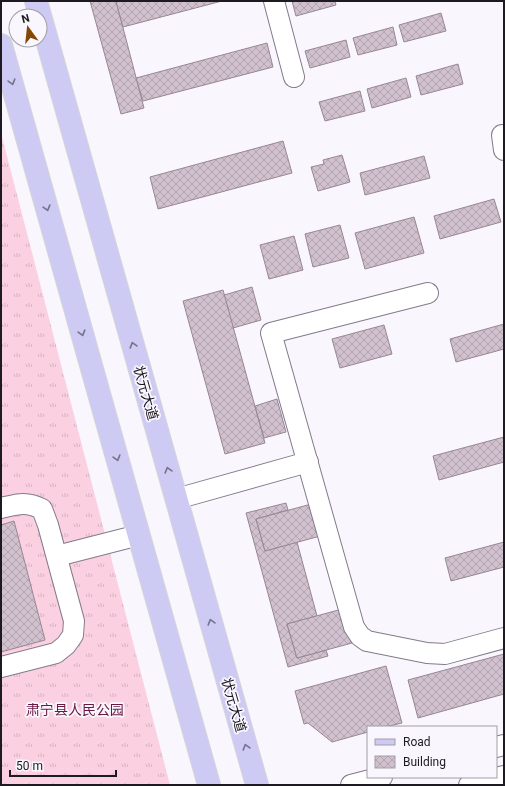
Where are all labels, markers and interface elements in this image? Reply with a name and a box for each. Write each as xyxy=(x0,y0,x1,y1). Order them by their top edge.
north arrow xyxy=(8,8,48,48)
text: N xyxy=(20,11,31,26)
one-way arrow xyxy=(7,79,15,86)
one-way arrow xyxy=(42,204,51,211)
one-way arrow xyxy=(77,329,86,336)
one-way arrow xyxy=(129,342,138,349)
street label: 状元大道 xyxy=(131,364,161,422)
one-way arrow xyxy=(112,454,121,461)
one-way arrow xyxy=(164,467,173,474)
one-way arrow xyxy=(207,619,216,626)
street label: 状元大道 xyxy=(219,676,249,734)
park label: 肃宁县人民公园 xyxy=(26,702,124,718)
legend xyxy=(367,726,497,778)
text: Road xyxy=(403,735,431,749)
one-way arrow xyxy=(242,744,251,751)
scale bar xyxy=(10,752,116,778)
text: Building xyxy=(403,755,446,769)
text: 50 m xyxy=(16,759,43,773)

